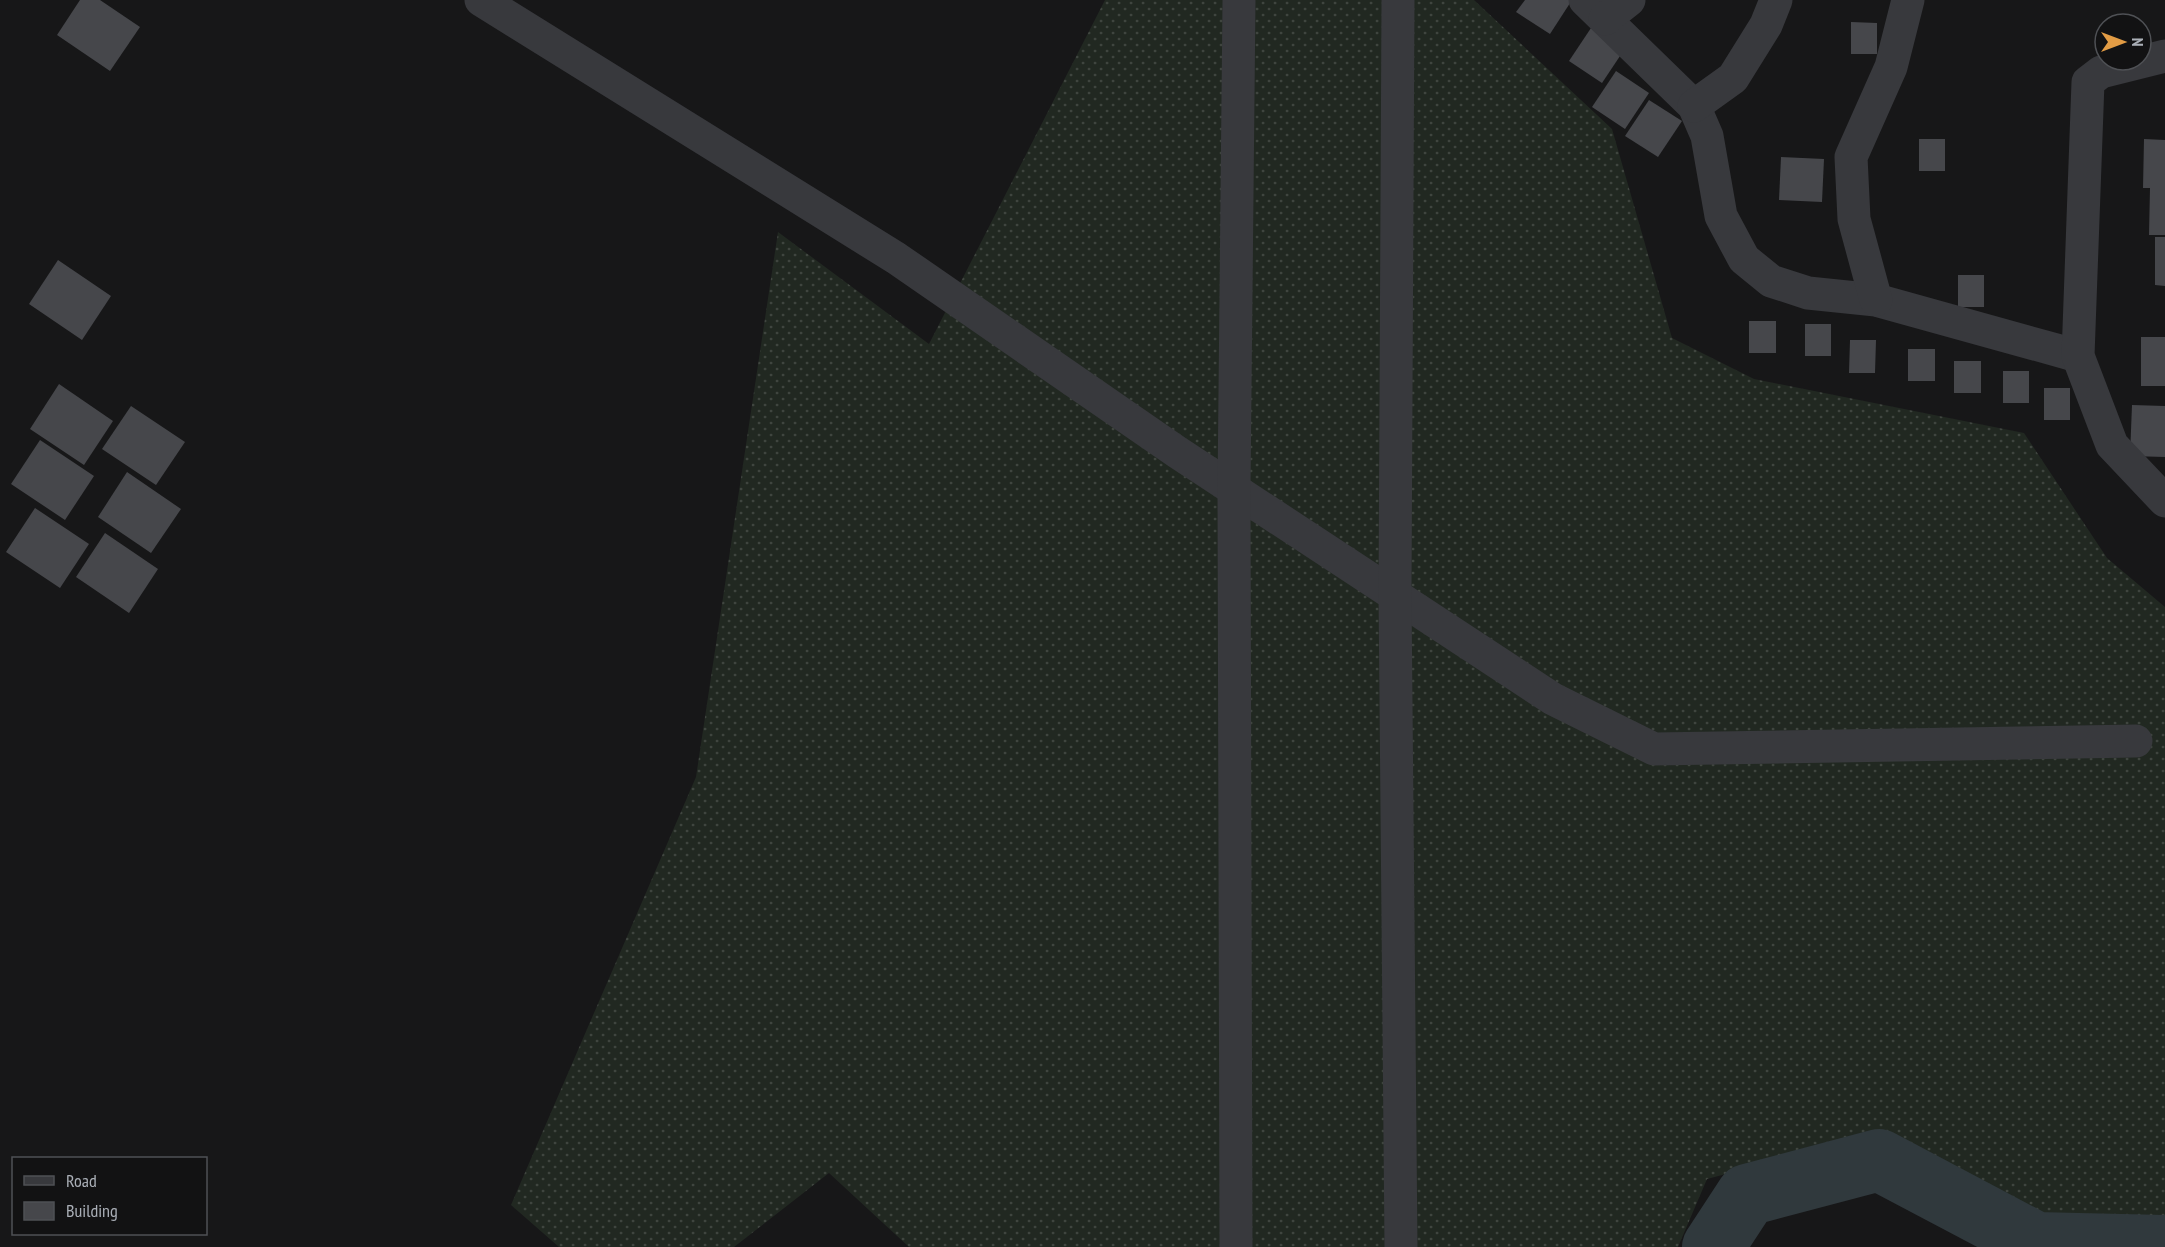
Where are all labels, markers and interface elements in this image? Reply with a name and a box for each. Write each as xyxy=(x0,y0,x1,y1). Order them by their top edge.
north arrow xyxy=(2093,12,2153,72)
text: N xyxy=(2128,38,2148,46)
legend xyxy=(12,1157,207,1235)
text: Road xyxy=(66,1169,97,1192)
text: Building xyxy=(66,1199,118,1222)

